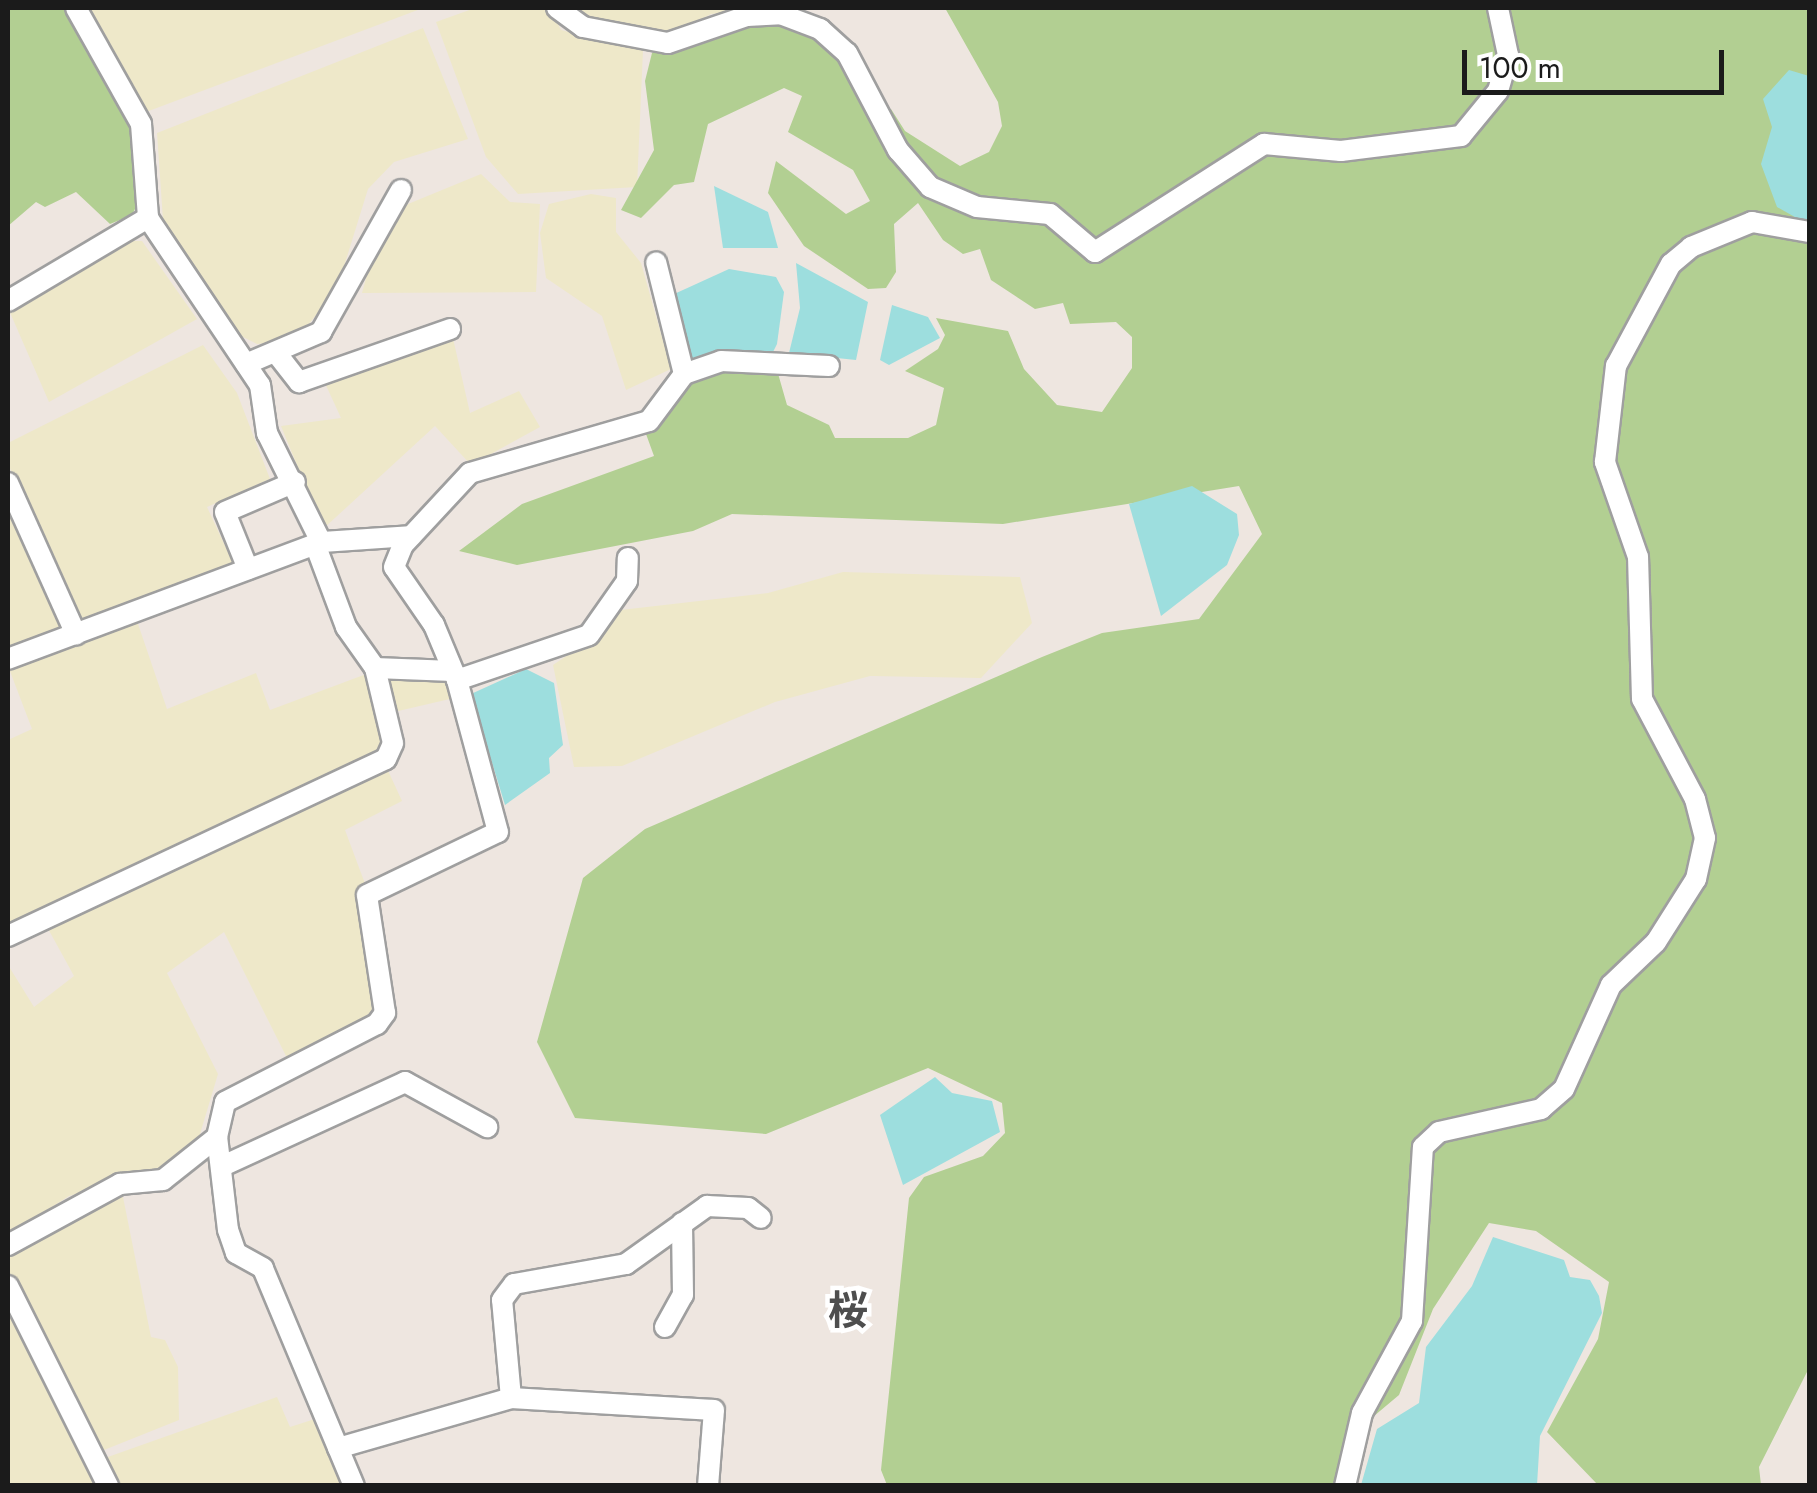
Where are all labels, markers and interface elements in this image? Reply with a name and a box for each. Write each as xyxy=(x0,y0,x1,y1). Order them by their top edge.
scale bar xyxy=(1467,30,1730,92)
text: 100 m xyxy=(1479,46,1561,89)
district label: 桜 xyxy=(828,1286,868,1334)

